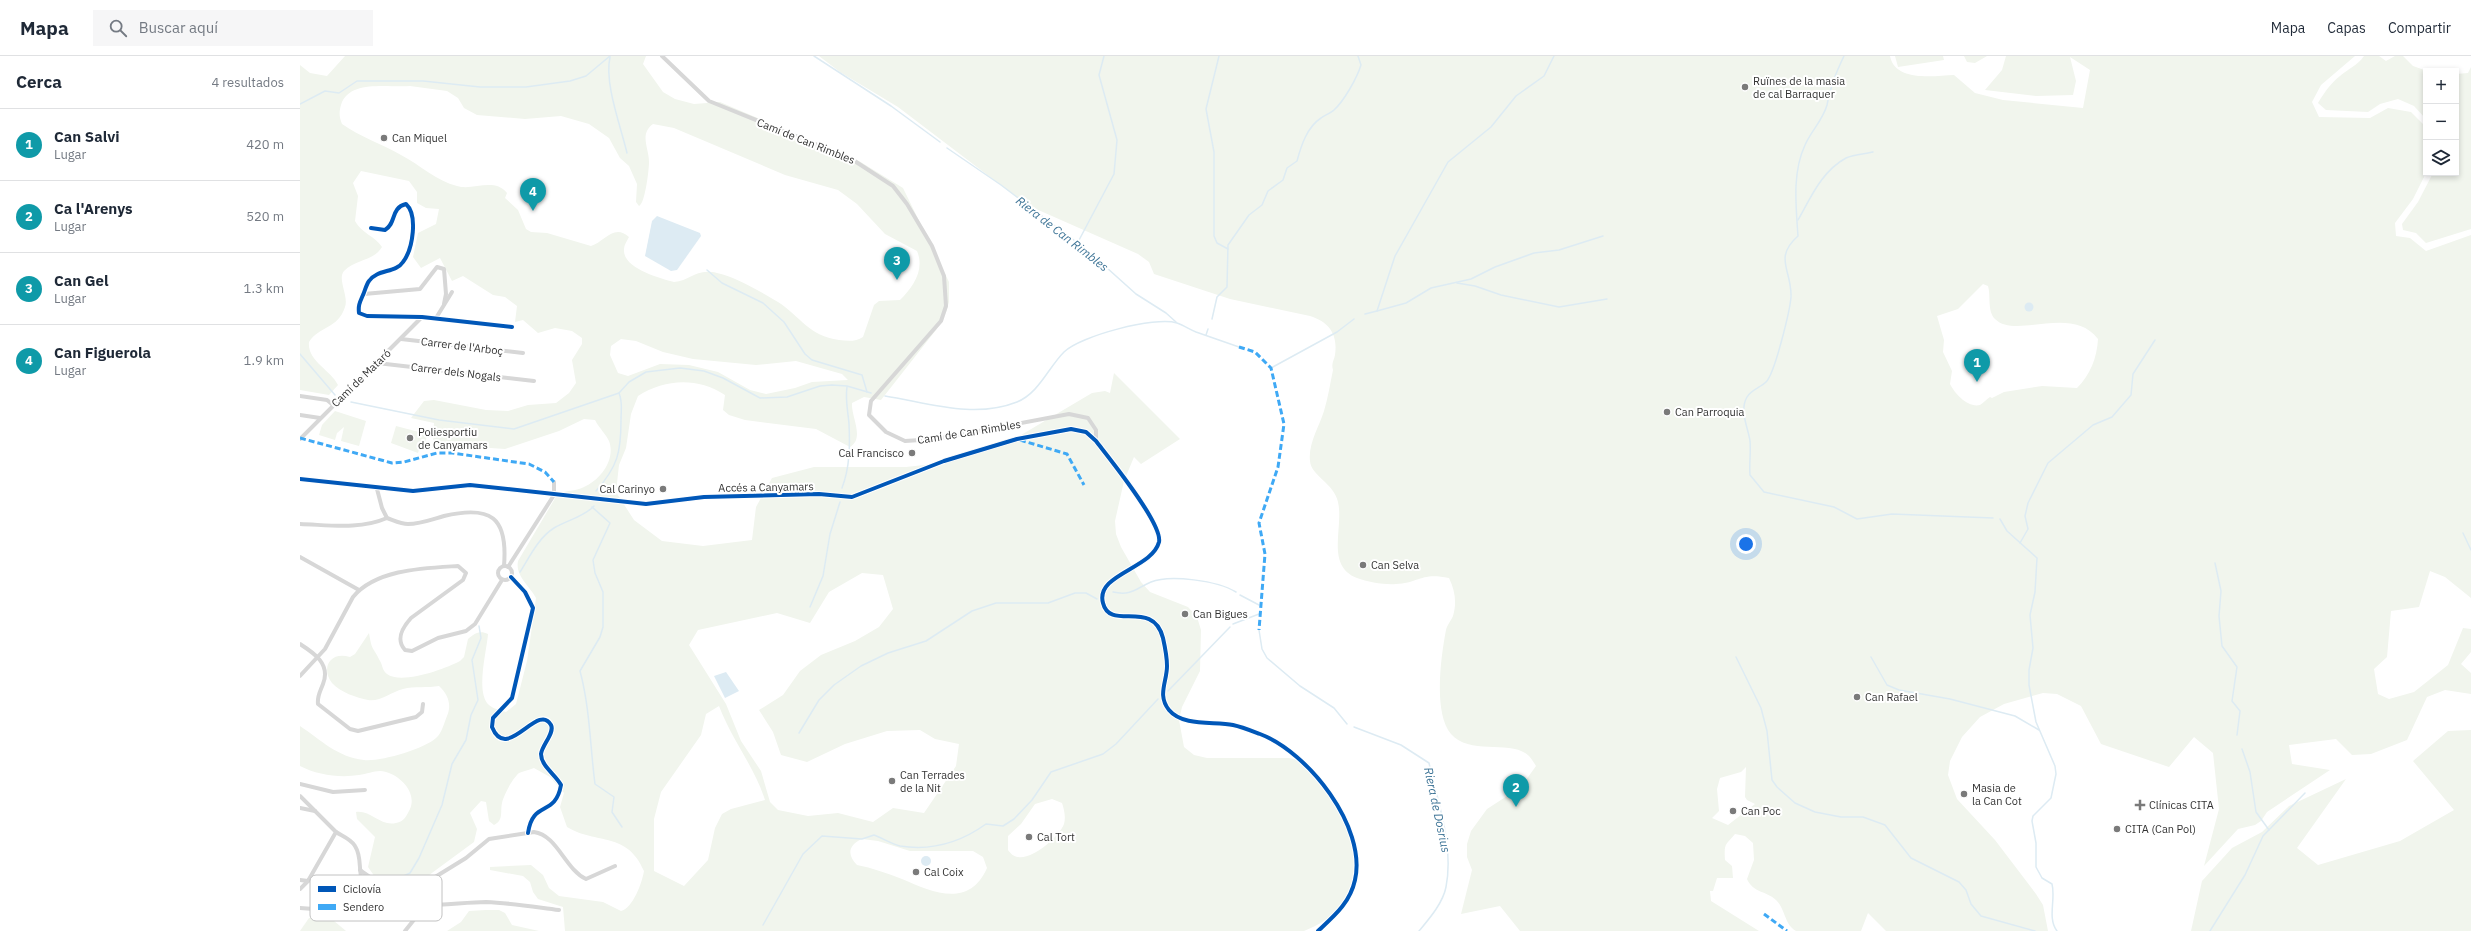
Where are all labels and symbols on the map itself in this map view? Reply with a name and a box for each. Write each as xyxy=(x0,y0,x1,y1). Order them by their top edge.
place label: Ruïnes de la masia de cal Barraquer xyxy=(1753,74,1845,101)
marker: Ruïnes de la masia de cal Barraquer xyxy=(1740,82,1750,92)
street label: Camí de Can Rimbles xyxy=(755,115,857,167)
place label: Can Miquel xyxy=(392,131,447,145)
marker: Can Miquel xyxy=(379,133,389,143)
pin: 4 xyxy=(520,178,546,211)
water label: Riera de Can Rimbles xyxy=(1013,193,1112,275)
pin: 3 xyxy=(884,247,910,280)
street label: Carrer de l'Arboç xyxy=(420,334,504,358)
street label: Camí de Mataró xyxy=(328,346,394,410)
pin: 1 xyxy=(1964,349,1990,382)
street label: Carrer dels Nogals xyxy=(410,360,502,384)
place label: Can Parroquia xyxy=(1675,405,1745,419)
marker: Can Parroquia xyxy=(1662,407,1672,417)
street label: Camí de Can Rimbles xyxy=(916,417,1022,447)
place label: Poliesportiu de Canyamars xyxy=(418,425,488,452)
marker: Poliesportiu de Canyamars xyxy=(405,433,415,443)
place label: Cal Francisco xyxy=(838,446,904,460)
marker: Cal Francisco xyxy=(907,448,917,458)
street label: Accés a Canyamars xyxy=(718,479,814,495)
place label: Cal Carinyo xyxy=(599,482,655,496)
marker: Cal Carinyo xyxy=(658,484,668,494)
your location xyxy=(1736,534,1756,554)
place label: Can Selva xyxy=(1371,558,1419,572)
marker: Can Selva xyxy=(1358,560,1368,570)
place label: Can Bigues xyxy=(1193,607,1248,621)
marker: Can Bigues xyxy=(1180,609,1190,619)
place label: Can Rafael xyxy=(1865,690,1918,704)
marker: Can Rafael xyxy=(1852,692,1862,702)
water label: Riera de Dosrius xyxy=(1421,766,1454,854)
place label: Can Terrades de la Nit xyxy=(900,768,965,795)
pin: 2 xyxy=(1503,774,1529,807)
marker: Can Terrades de la Nit xyxy=(887,776,897,786)
place label: Masia de la Can Cot xyxy=(1972,781,2022,808)
marker: Masia de la Can Cot xyxy=(1959,789,1969,799)
place label: Clínicas CITA xyxy=(2149,798,2214,812)
marker: Clínicas CITA xyxy=(2134,799,2146,811)
place label: Can Poc xyxy=(1741,804,1781,818)
marker: Can Poc xyxy=(1728,806,1738,816)
place label: CITA (Can Pol) xyxy=(2125,822,2196,836)
marker: CITA (Can Pol) xyxy=(2112,824,2122,834)
place label: Cal Tort xyxy=(1037,830,1075,844)
marker: Cal Tort xyxy=(1024,832,1034,842)
place label: Cal Coix xyxy=(924,865,964,879)
marker: Cal Coix xyxy=(911,867,921,877)
legend xyxy=(310,875,442,921)
text: Ciclovía xyxy=(343,882,381,896)
text: Sendero xyxy=(343,900,384,914)

